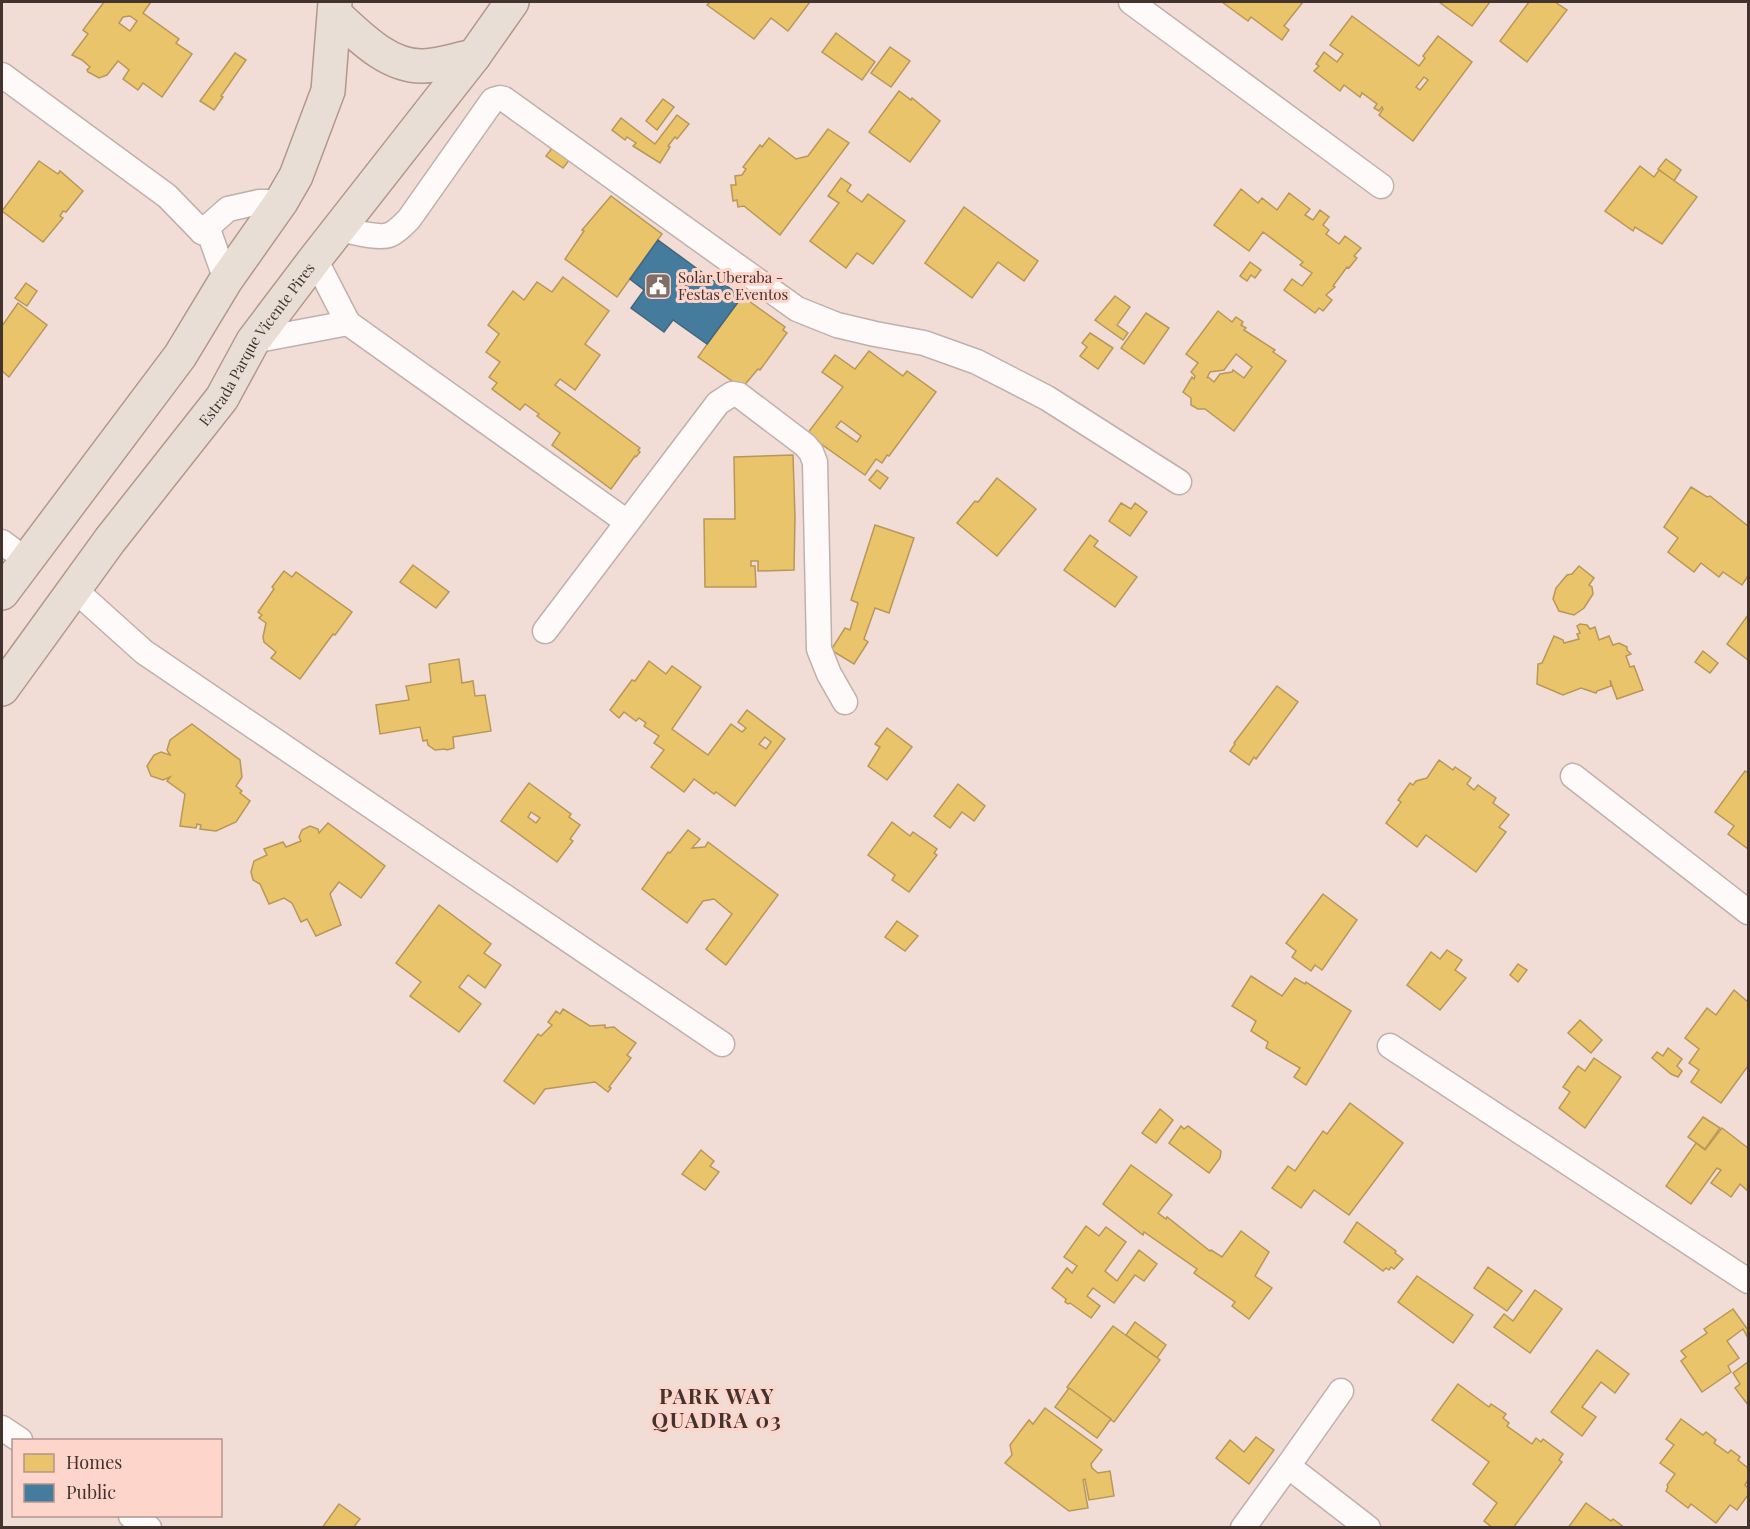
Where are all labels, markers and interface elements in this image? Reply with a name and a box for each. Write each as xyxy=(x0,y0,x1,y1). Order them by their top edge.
street label: Estrada Parque Vicente Pires xyxy=(194,258,319,430)
place label: Solar Uberaba - Festas e Eventos xyxy=(678,267,788,304)
public building icon: Solar Uberaba - Festas e Eventos xyxy=(643,271,673,301)
district label: PARK WAY QUADRA 03 xyxy=(652,1381,782,1433)
legend xyxy=(12,1439,222,1517)
text: Homes xyxy=(66,1450,122,1474)
text: Public xyxy=(66,1480,116,1504)

